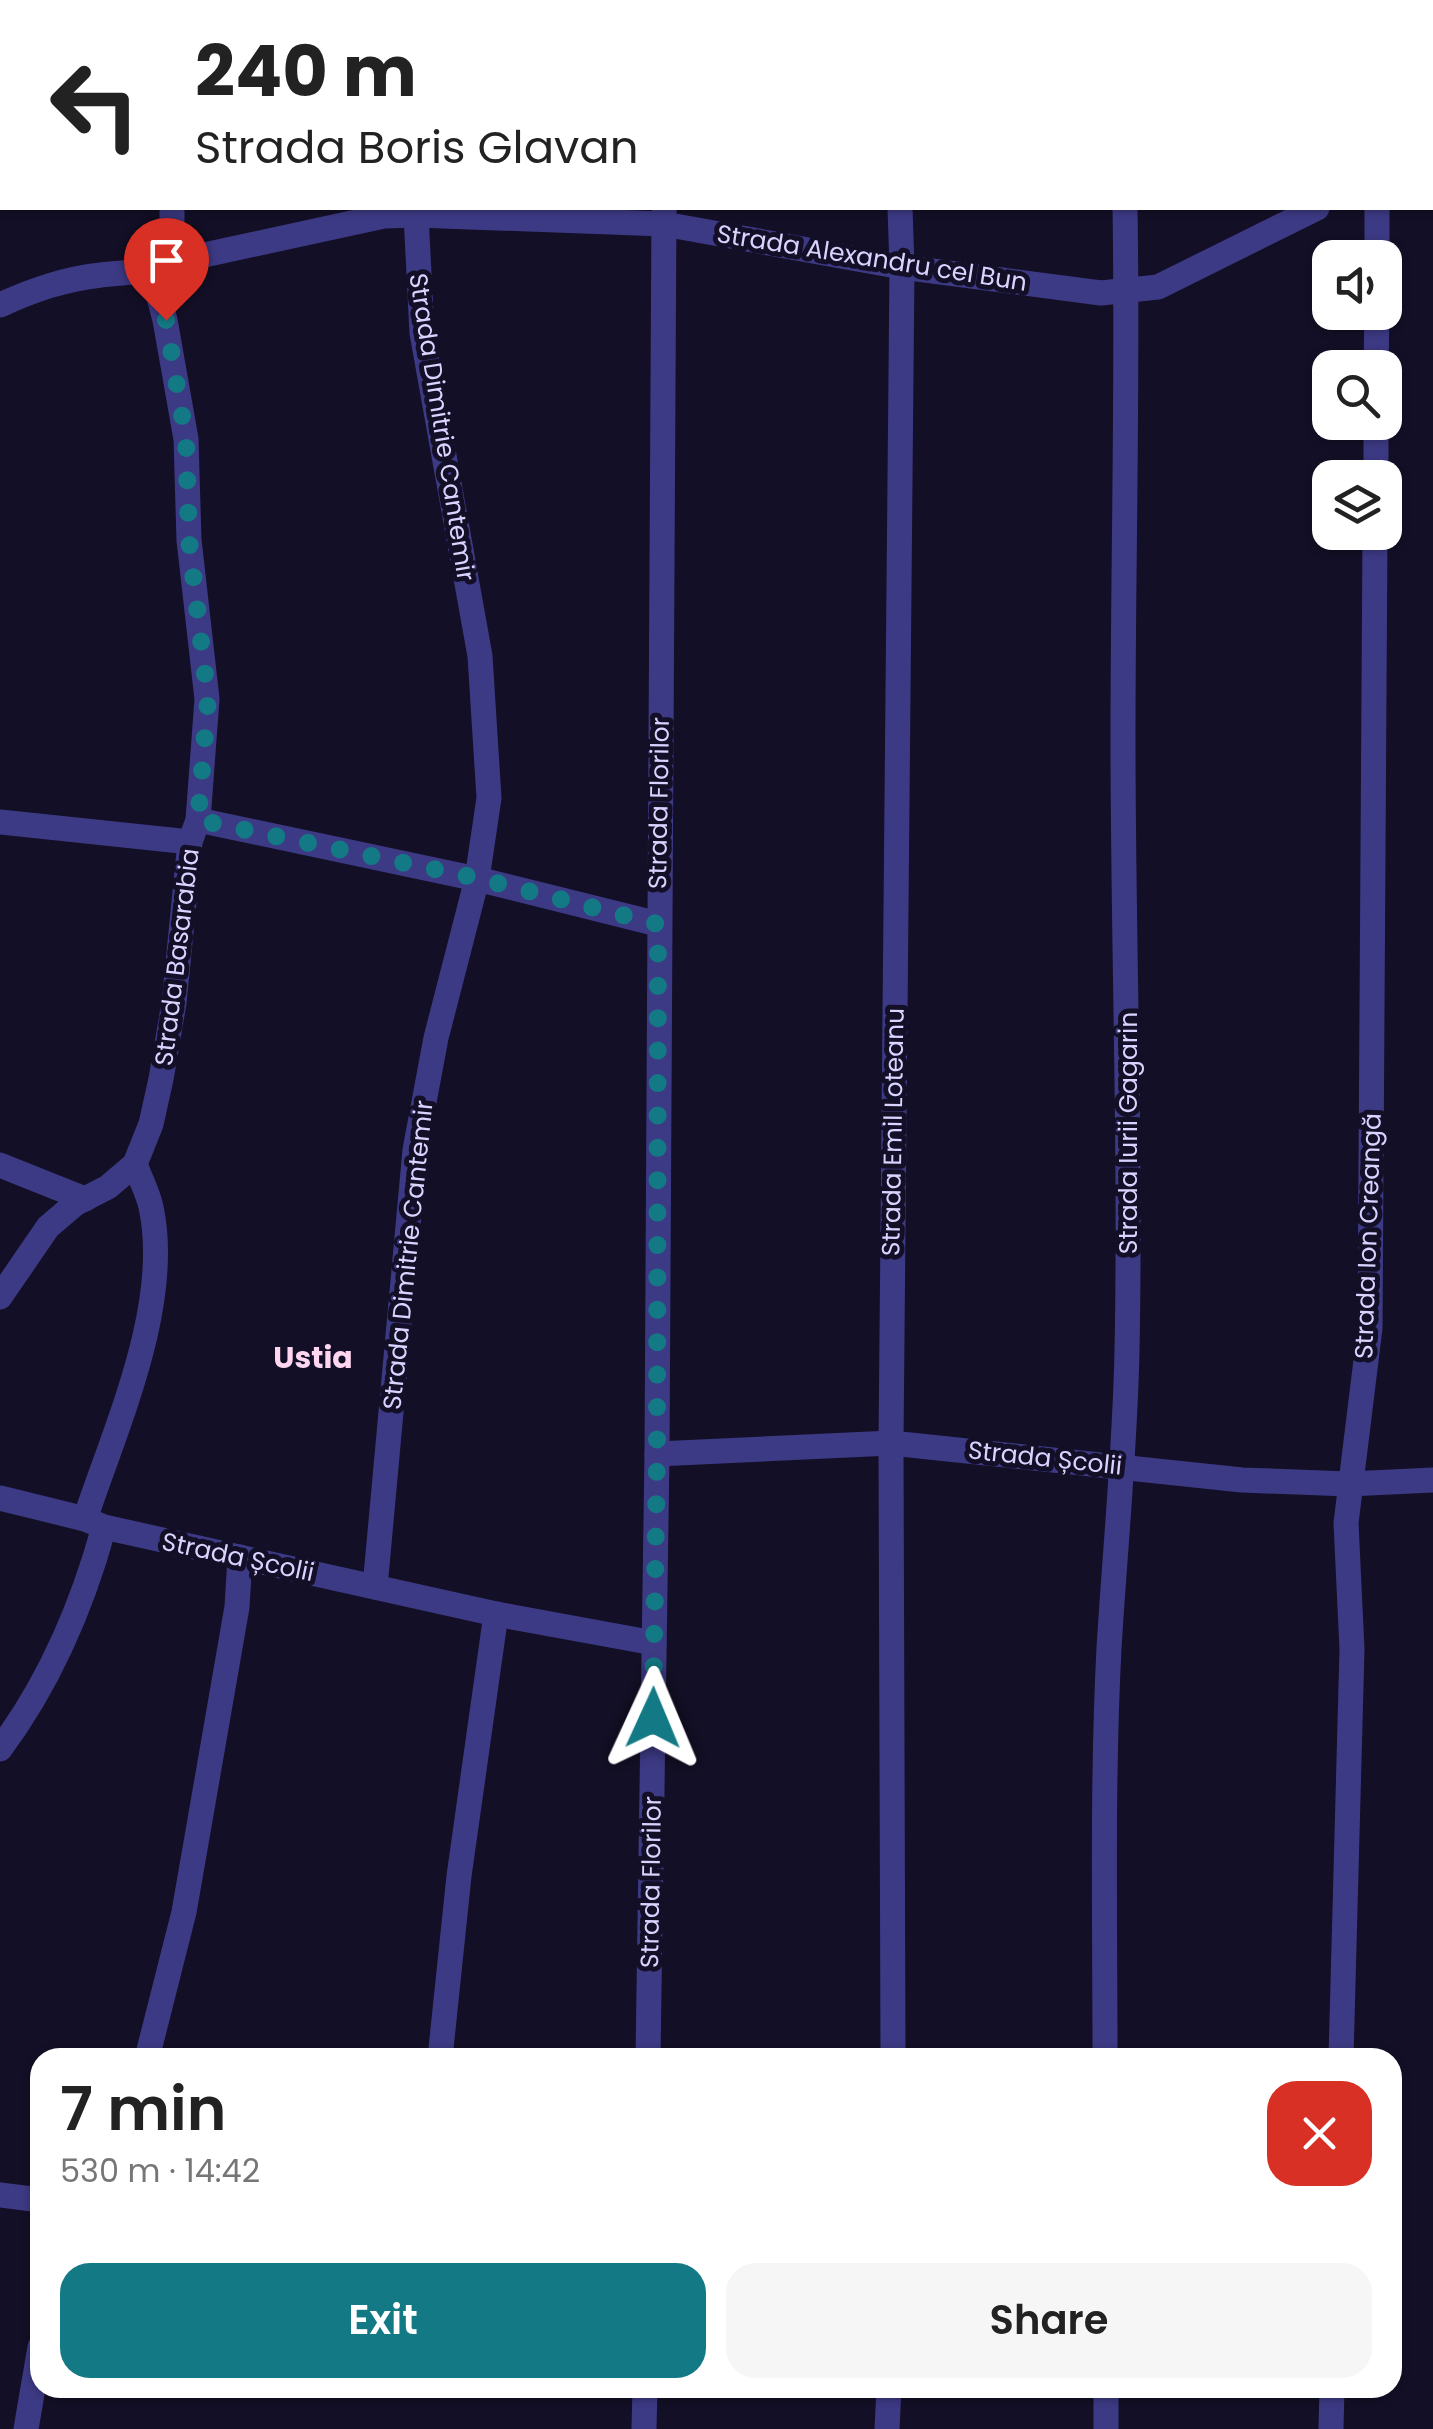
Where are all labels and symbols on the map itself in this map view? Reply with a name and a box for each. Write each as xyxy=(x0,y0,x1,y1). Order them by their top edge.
street label: Strada Alexandru cel Bun xyxy=(714,216,1030,300)
pin xyxy=(124,218,209,321)
street label: Strada Dimitrie Cantemir xyxy=(400,271,484,583)
street label: Strada Florilor xyxy=(640,717,678,889)
street label: Strada Basarabia xyxy=(146,846,208,1068)
street label: Strada Emil Loteanu xyxy=(873,1008,913,1256)
street label: Strada Iurii Gagarin xyxy=(1111,1012,1146,1254)
street label: Strada Dimitrie Cantemir xyxy=(374,1099,442,1411)
street label: Strada Ion Creangă xyxy=(1346,1112,1390,1360)
district label: Ustia xyxy=(273,1336,353,1379)
street label: Strada Școlii xyxy=(966,1433,1124,1483)
street label: Strada Școlii xyxy=(159,1524,317,1590)
position arrow xyxy=(601,1666,705,1770)
street label: Strada Florilor xyxy=(632,1796,670,1968)

